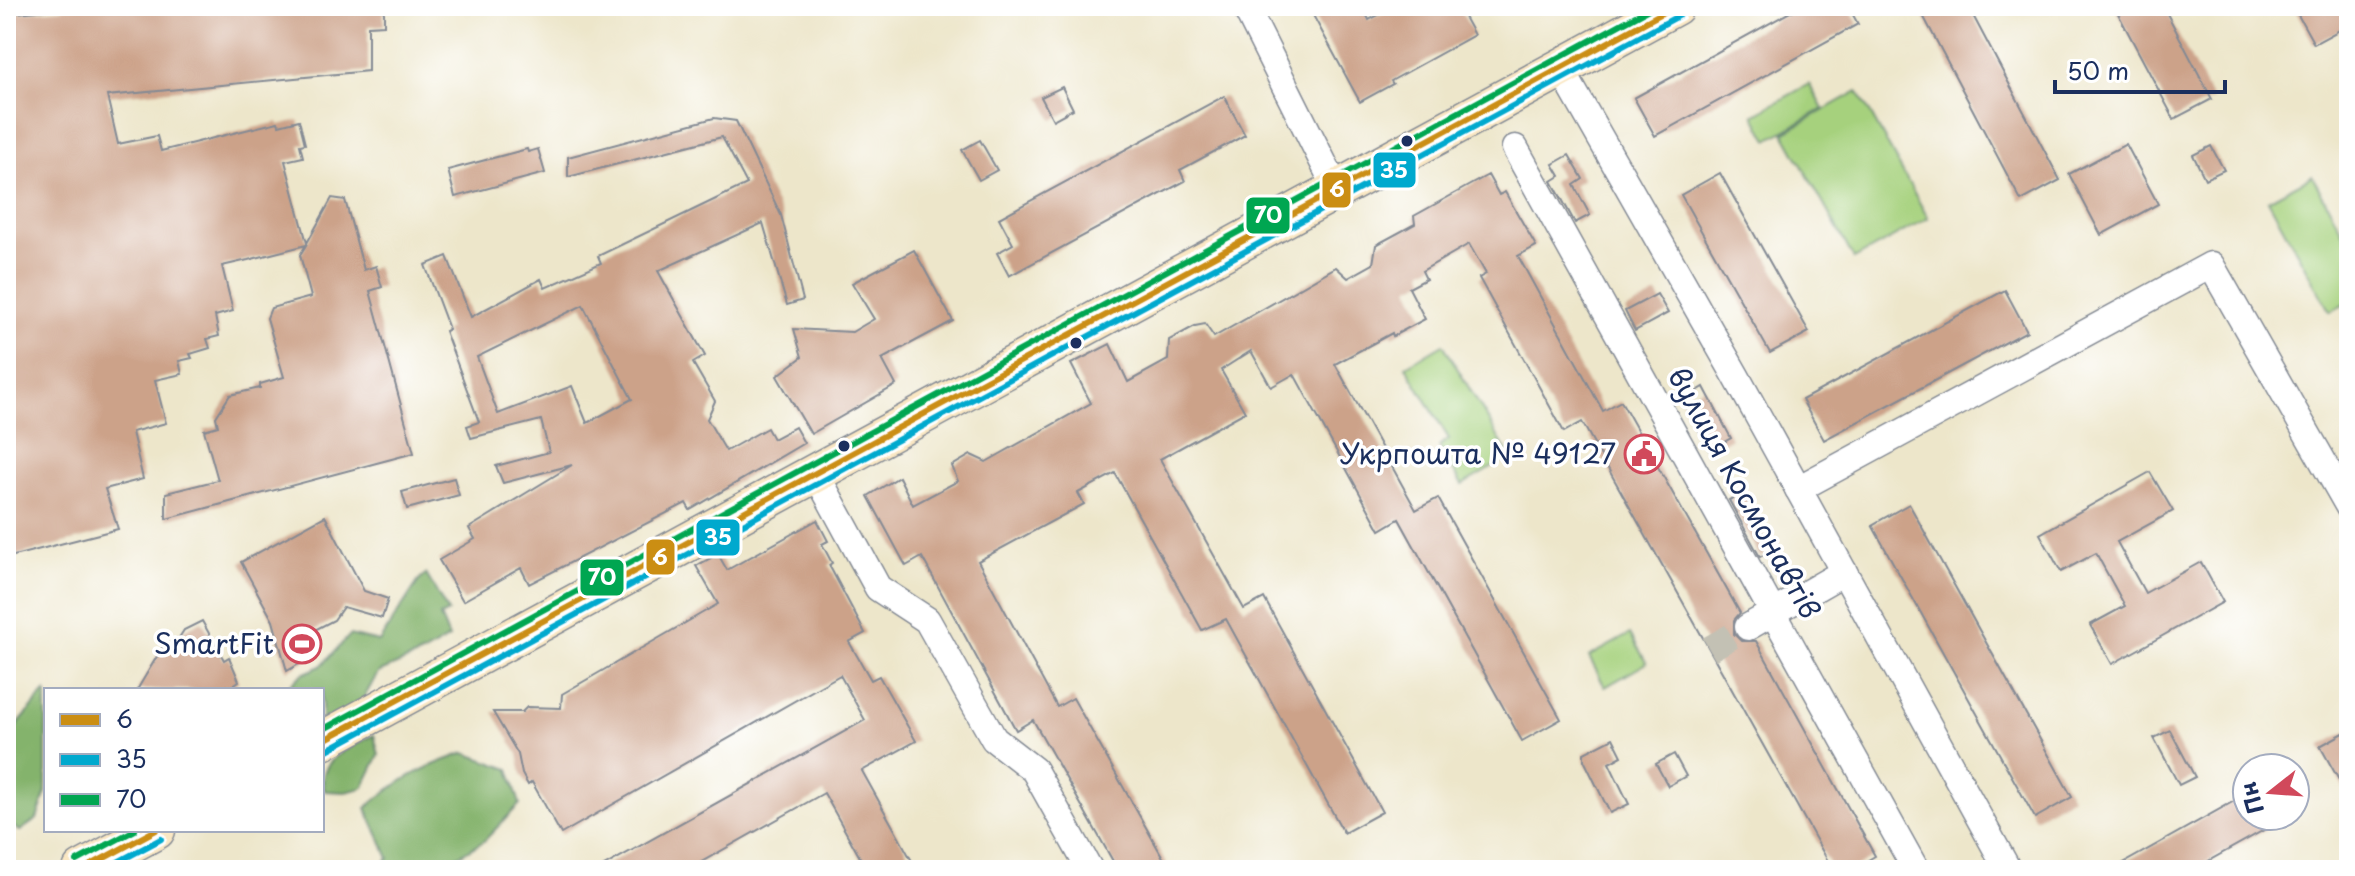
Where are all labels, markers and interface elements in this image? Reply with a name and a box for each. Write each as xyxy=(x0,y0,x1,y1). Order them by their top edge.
scale bar xyxy=(2055,44,2225,94)
text: 50 m xyxy=(2067,52,2129,88)
unlabelled marker xyxy=(1399,133,1415,149)
line badge: 35 xyxy=(1372,151,1417,189)
text: 35 xyxy=(1380,152,1408,185)
line badge: 6 xyxy=(1321,171,1352,209)
text: 6 xyxy=(1329,171,1345,204)
line badge: 70 xyxy=(1245,196,1291,235)
text: 70 xyxy=(1254,197,1282,230)
unlabelled marker xyxy=(1068,335,1084,351)
street label: вулиця Космонавтів xyxy=(1658,359,1832,626)
place label: Укрпошта № 49127 xyxy=(1340,431,1616,474)
public building icon: Укрпошта № 49127 xyxy=(1623,433,1665,475)
unlabelled marker xyxy=(836,438,852,454)
line badge: 35 xyxy=(695,518,741,557)
text: 35 xyxy=(704,519,732,552)
line badge: 6 xyxy=(645,538,676,576)
text: 6 xyxy=(652,539,668,572)
line badge: 70 xyxy=(579,558,625,597)
text: 70 xyxy=(588,559,616,592)
place label: SmartFit xyxy=(154,621,274,664)
sports icon: SmartFit xyxy=(281,623,323,665)
legend xyxy=(44,688,324,832)
text: 6 xyxy=(116,700,133,736)
text: 35 xyxy=(116,740,147,776)
north arrow xyxy=(2231,752,2311,832)
text: Пн xyxy=(2230,778,2271,818)
text: 70 xyxy=(116,780,147,816)

